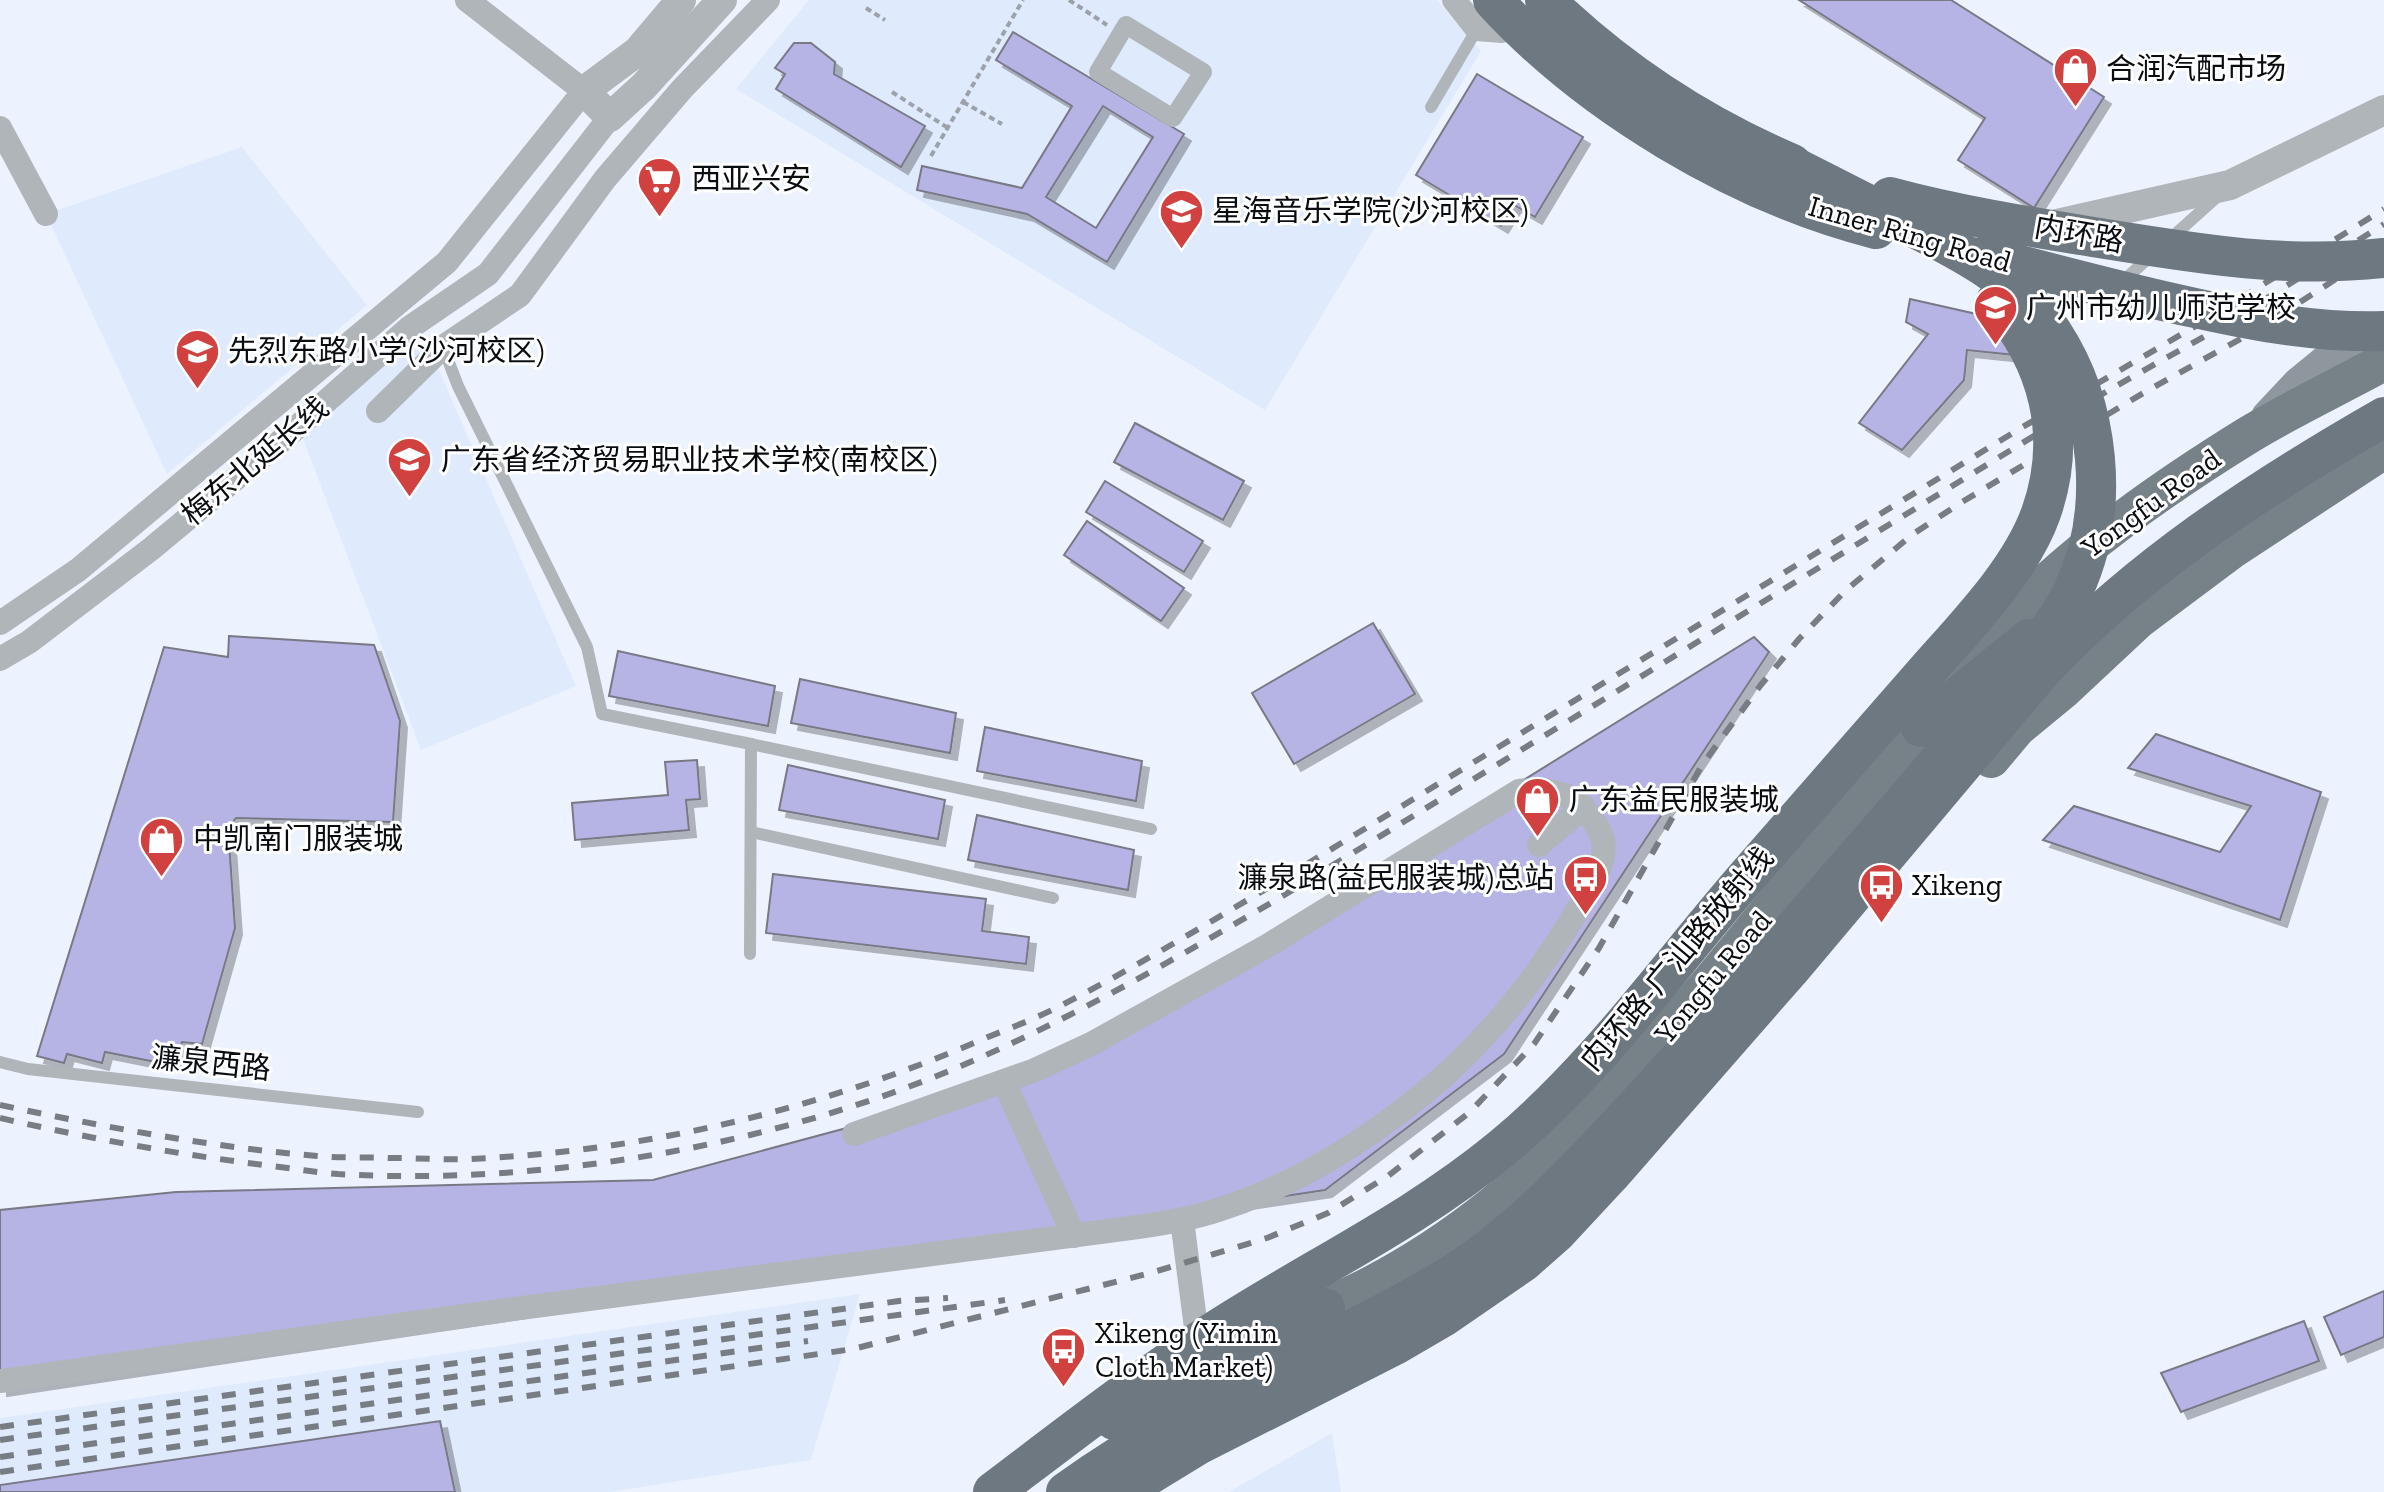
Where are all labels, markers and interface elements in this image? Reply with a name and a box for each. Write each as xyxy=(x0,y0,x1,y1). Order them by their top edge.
shop icon: 合润汽配市场 xyxy=(2051,45,2099,108)
place label: 合润汽配市场 xyxy=(2106,51,2286,87)
supermarket icon: 西亚兴安 xyxy=(636,155,684,218)
place label: 西亚兴安 xyxy=(691,161,811,197)
school or university icon: 星海音乐学院(沙河校区) xyxy=(1157,187,1205,250)
street label: Inner Ring Road xyxy=(1805,188,2016,280)
place label: 星海音乐学院(沙河校区) xyxy=(1212,193,1528,229)
street label: 内环路 xyxy=(2032,208,2126,260)
school or university icon: 广州市幼儿师范学校 xyxy=(1971,284,2019,347)
place label: 广州市幼儿师范学校 xyxy=(2026,290,2296,326)
school or university icon: 先烈东路小学(沙河校区) xyxy=(173,327,221,390)
place label: 先烈东路小学(沙河校区) xyxy=(228,333,544,369)
street label: 梅东北延长线 xyxy=(174,389,336,533)
school or university icon: 广东省经济贸易职业技术学校(南校区) xyxy=(386,436,434,499)
street label: Yongfu Road xyxy=(2074,440,2228,566)
place label: 广东省经济贸易职业技术学校(南校区) xyxy=(441,442,937,478)
shop icon: 广东益民服装城 xyxy=(1514,776,1562,839)
place label: 广东益民服装城 xyxy=(1569,782,1779,818)
shop icon: 中凯南门服装城 xyxy=(138,815,186,878)
place label: 中凯南门服装城 xyxy=(193,821,403,857)
street label: 内环路-广汕路放射线 xyxy=(1573,840,1781,1078)
bus stop icon: 濂泉路(益民服装城)总站 xyxy=(1561,854,1609,917)
place label: 濂泉路(益民服装城)总站 xyxy=(1238,860,1554,896)
bus stop icon: Xikeng xyxy=(1857,861,1905,924)
place label: Xikeng xyxy=(1912,867,2002,903)
street label: Yongfu Road xyxy=(1646,903,1779,1052)
street label: 濂泉西路 xyxy=(149,1039,273,1087)
place label: Xikeng (Yimin Cloth Market) xyxy=(1095,1315,1278,1385)
bus stop icon: Xikeng (Yimin Cloth Market) xyxy=(1040,1326,1088,1389)

